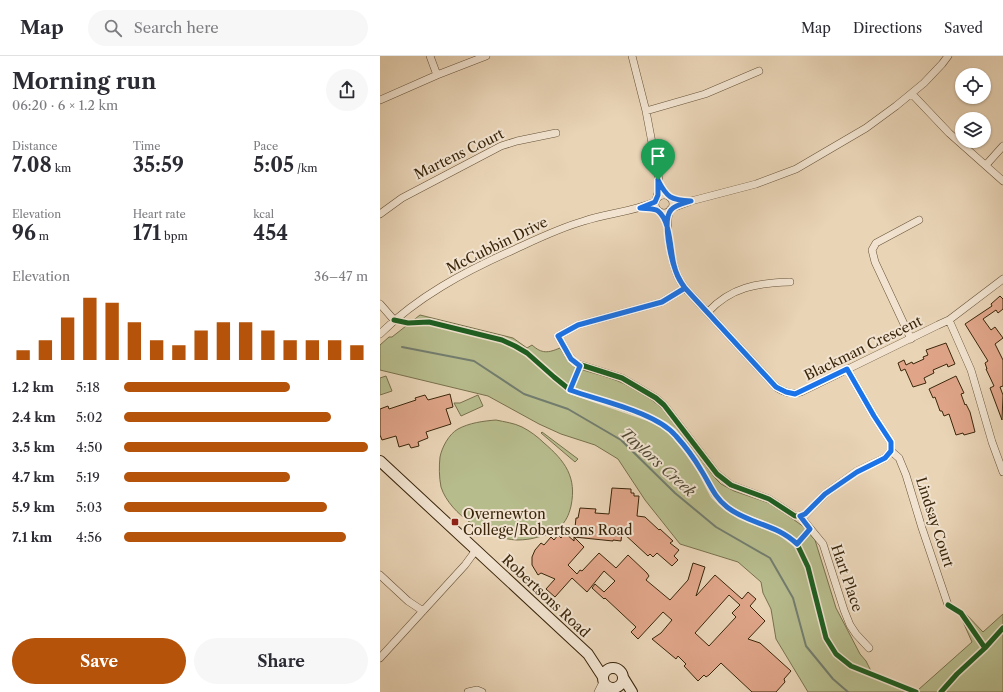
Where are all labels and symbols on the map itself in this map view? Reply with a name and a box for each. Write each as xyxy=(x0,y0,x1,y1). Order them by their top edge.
street label: Martens Court xyxy=(411,125,507,183)
pin xyxy=(641,139,675,180)
street label: McCubbin Drive xyxy=(443,213,551,277)
street label: Blackman Crescent xyxy=(801,312,925,384)
water label: Taylors Creek xyxy=(617,423,700,501)
street label: Lindsay Court xyxy=(912,475,958,569)
place label: Overnewton College/Robertsons Road xyxy=(463,505,633,539)
marker: Overnewton College/Robertsons Road xyxy=(450,517,460,527)
street label: Hart Place xyxy=(827,542,867,614)
street label: Robertsons Road xyxy=(498,551,594,642)

